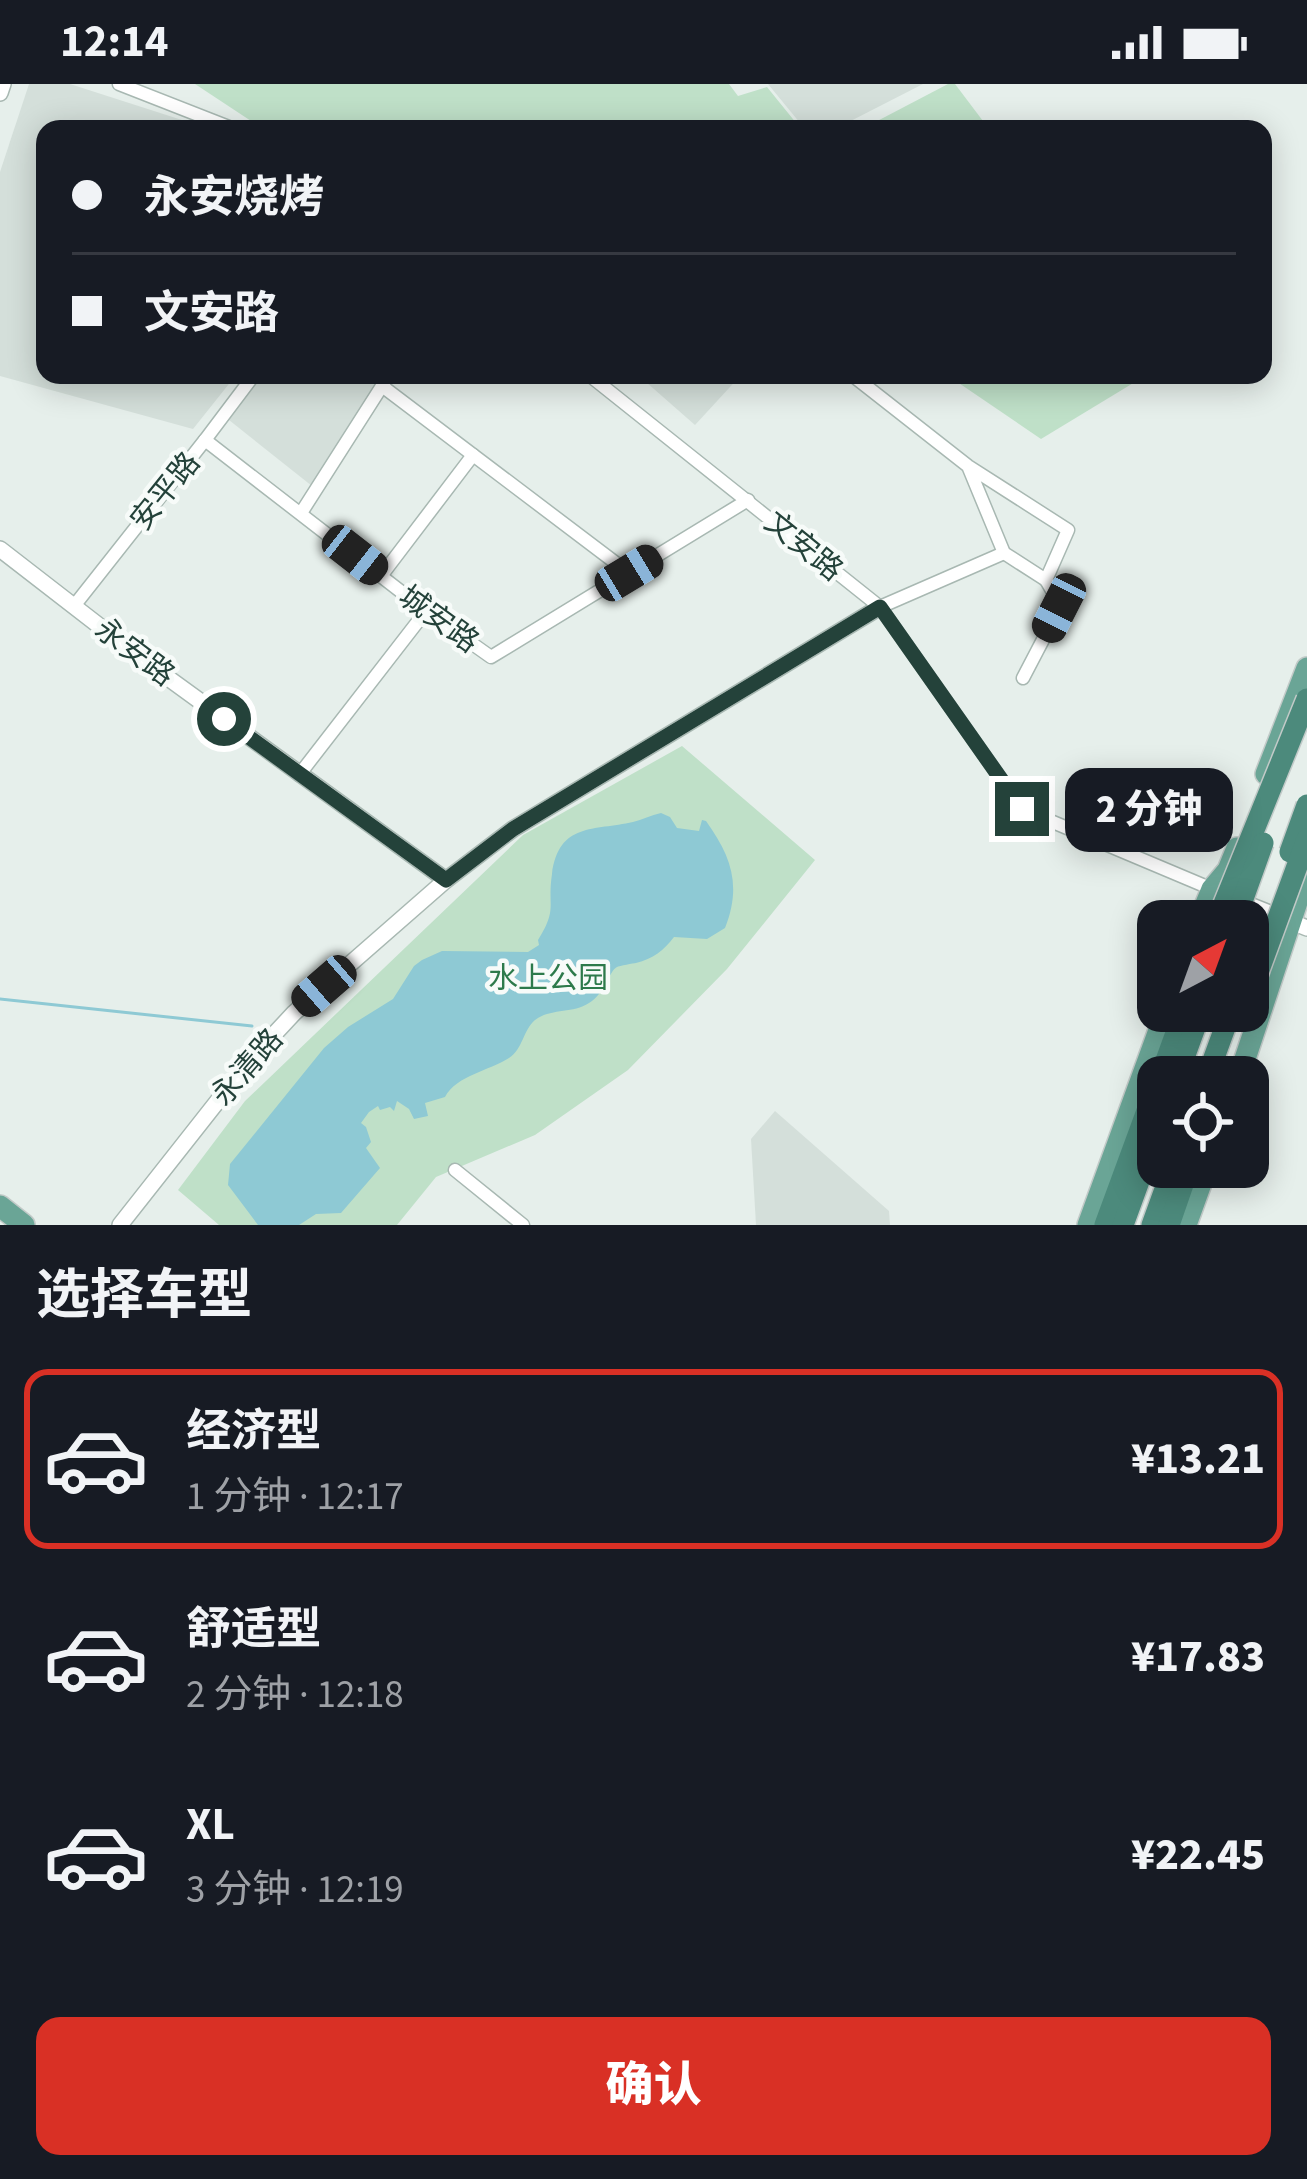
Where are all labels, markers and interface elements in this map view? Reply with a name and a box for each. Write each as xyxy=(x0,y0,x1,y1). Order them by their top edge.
text: 12:14 xyxy=(60,10,169,74)
text: 永安烧烤 xyxy=(144,166,324,230)
text: 文安路 xyxy=(144,282,279,346)
street label: 安平路 xyxy=(120,443,210,540)
street label: 文安路 xyxy=(755,501,852,591)
car xyxy=(316,519,394,591)
car xyxy=(589,539,669,607)
car xyxy=(1027,568,1091,648)
street label: 城安路 xyxy=(390,576,488,663)
street label: 永安路 xyxy=(86,608,184,697)
route start xyxy=(197,692,251,746)
callout: 2 分钟 xyxy=(1064,767,1232,851)
route end xyxy=(995,782,1049,836)
text: 2 分钟 xyxy=(1096,782,1202,838)
north arrow xyxy=(1137,900,1269,1032)
map controls xyxy=(1137,900,1269,1188)
car xyxy=(285,949,363,1023)
park label: 水上公园 xyxy=(488,957,608,1000)
street label: 永清路 xyxy=(202,1019,293,1115)
button: locate xyxy=(1137,1056,1269,1188)
text: 选择车型 xyxy=(36,1258,252,1335)
text: 经济型 xyxy=(186,1400,321,1464)
icon: car xyxy=(42,1405,150,1513)
text: ¥13.21 xyxy=(1131,1427,1265,1491)
text: 1 分钟 · 12:17 xyxy=(186,1469,404,1525)
text: 舒适型 xyxy=(186,1598,321,1662)
icon: car xyxy=(42,1603,150,1711)
text: ¥17.83 xyxy=(1131,1625,1265,1689)
text: 2 分钟 · 12:18 xyxy=(186,1667,404,1723)
text: XL xyxy=(186,1793,235,1857)
icon: car xyxy=(42,1801,150,1909)
text: ¥22.45 xyxy=(1131,1823,1265,1887)
text: 3 分钟 · 12:19 xyxy=(186,1862,404,1918)
button: 确认 xyxy=(36,2017,1271,2155)

